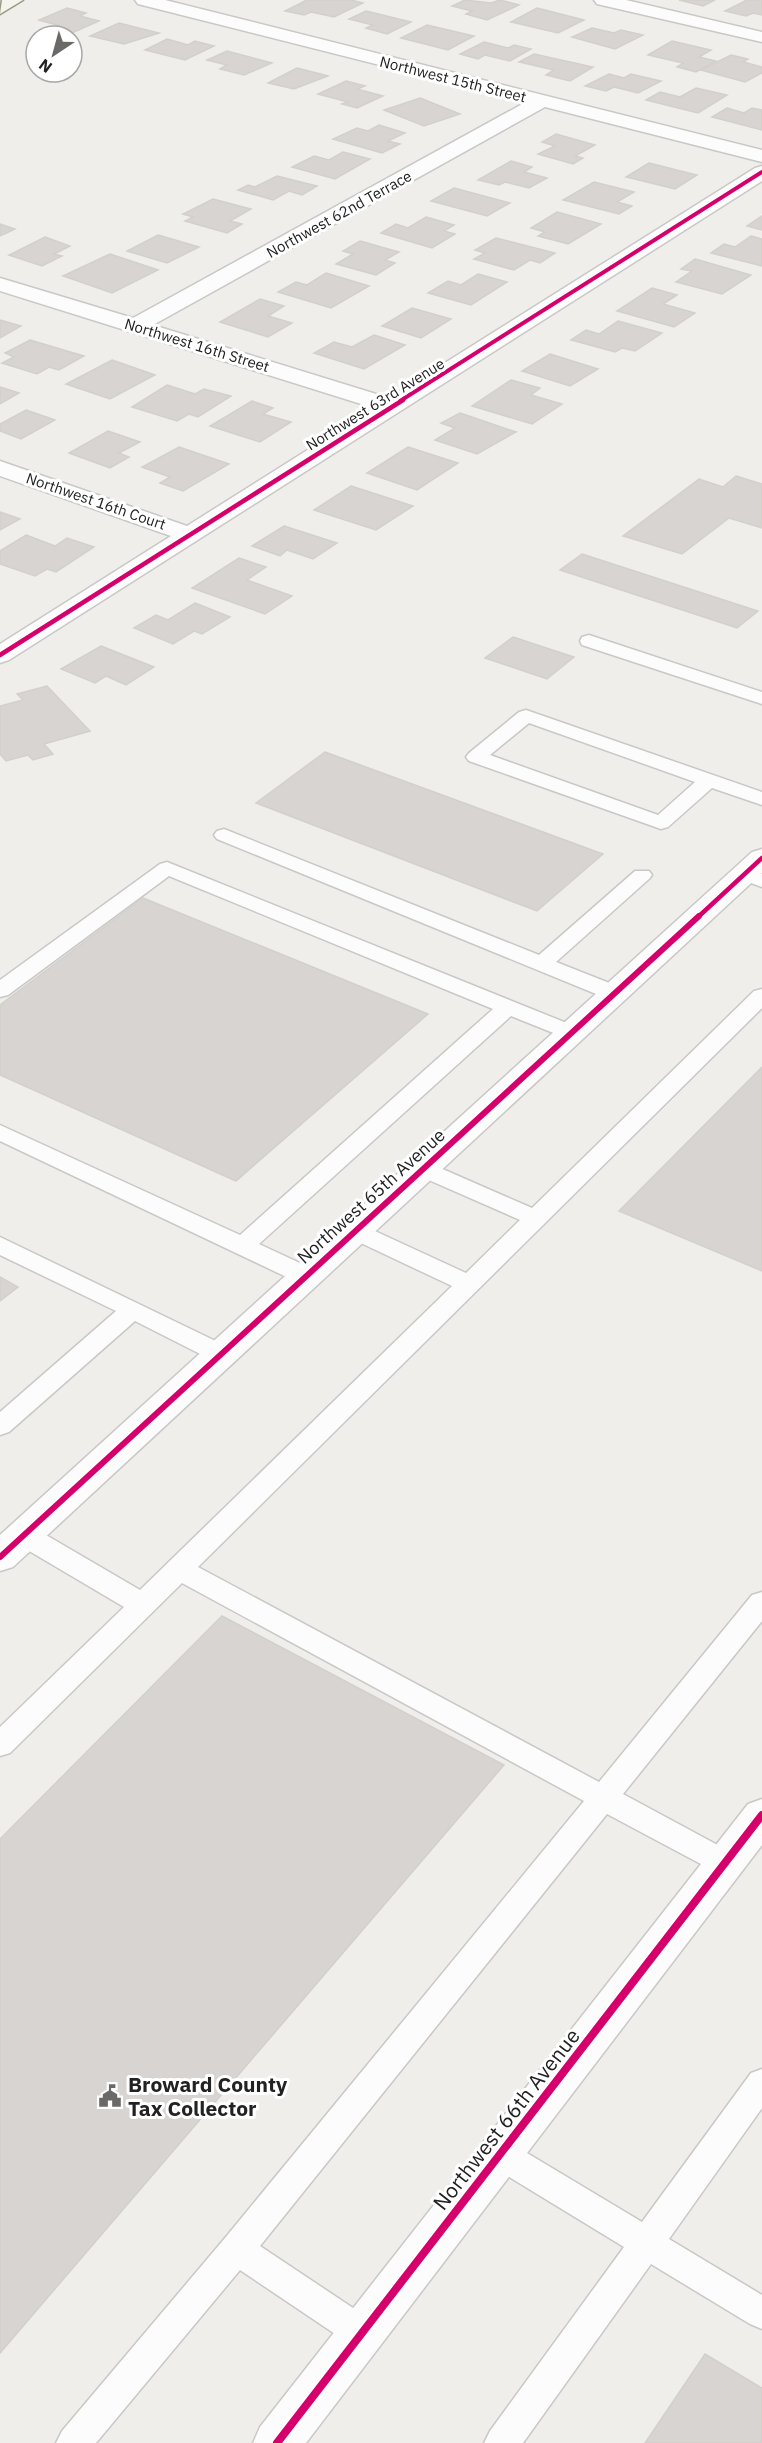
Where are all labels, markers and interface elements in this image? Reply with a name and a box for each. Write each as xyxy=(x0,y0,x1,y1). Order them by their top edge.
north arrow xyxy=(24,24,84,84)
street label: Northwest 15th Street xyxy=(378,52,528,106)
text: N xyxy=(35,55,56,78)
street label: Northwest 62nd Terrace xyxy=(263,166,415,262)
street label: Northwest 16th Street xyxy=(122,314,272,376)
street label: Northwest 63rd Avenue xyxy=(302,354,448,454)
street label: Northwest 16th Court xyxy=(24,468,168,534)
street label: Northwest 65th Avenue xyxy=(292,1123,450,1269)
street label: Northwest 66th Avenue xyxy=(426,2022,586,2216)
place label: Broward County Tax Collector xyxy=(128,2070,288,2122)
public building icon: Broward County Tax Collector xyxy=(97,2083,123,2109)

